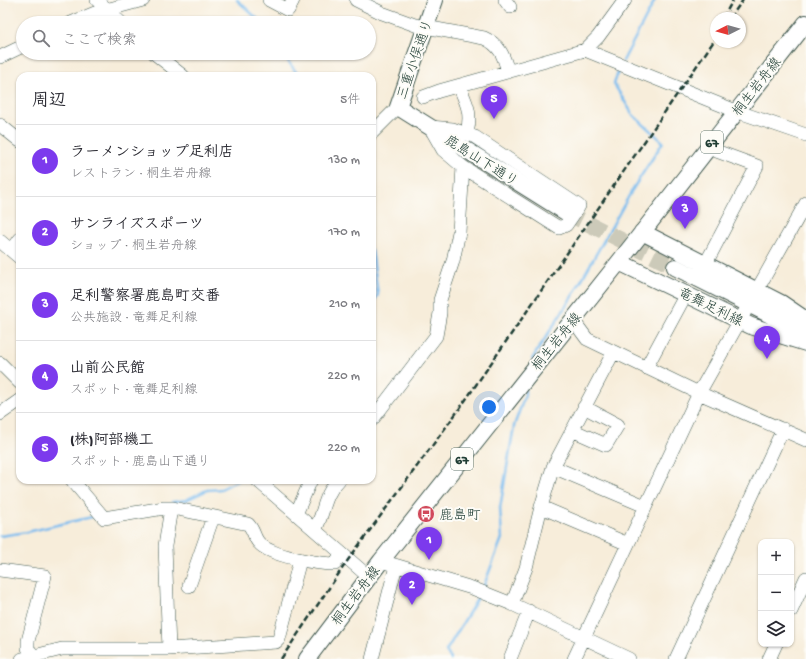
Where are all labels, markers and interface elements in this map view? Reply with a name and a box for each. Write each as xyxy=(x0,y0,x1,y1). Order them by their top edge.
north arrow xyxy=(710,12,746,48)
search box xyxy=(16,16,376,60)
street label: 三重小俣通り xyxy=(395,17,438,102)
icon: search xyxy=(30,27,52,49)
text: ここで検索 xyxy=(62,32,137,50)
street label: 桐生岩舟線 xyxy=(730,55,786,120)
pin: 5 xyxy=(481,86,507,119)
text: 周辺 xyxy=(32,92,66,112)
text: 5件 xyxy=(340,93,360,108)
road number: 67 xyxy=(701,131,723,153)
street label: 鹿島山下通り xyxy=(441,133,521,192)
text: ラーメンショップ足利店 xyxy=(70,144,234,162)
text: 1 xyxy=(42,153,48,168)
text: 130 m xyxy=(328,153,360,168)
text: レストラン · 桐生岩舟線 xyxy=(70,167,211,182)
pin: 3 xyxy=(672,196,698,229)
text: サンライズスポーツ xyxy=(70,216,204,234)
text: 2 xyxy=(42,225,48,240)
text: 170 m xyxy=(328,225,360,240)
text: ショップ · 桐生岩舟線 xyxy=(70,239,197,254)
street label: 竜舞足利線 xyxy=(675,285,745,331)
text: 足利警察署鹿島町交番 xyxy=(70,288,220,306)
text: 3 xyxy=(42,297,48,312)
text: 210 m xyxy=(329,297,360,312)
street label: 桐生岩舟線 xyxy=(529,310,587,375)
text: 公共施設 · 竜舞足利線 xyxy=(70,311,197,326)
pin: 4 xyxy=(754,326,780,359)
text: 山前公民館 xyxy=(70,360,145,378)
text: 4 xyxy=(42,369,48,384)
text: 220 m xyxy=(328,369,360,384)
text: スポット · 竜舞足利線 xyxy=(70,383,197,398)
your location xyxy=(479,397,499,417)
text: (株)阿部機工 xyxy=(70,432,154,450)
text: 5 xyxy=(42,441,48,456)
text: 220 m xyxy=(328,441,360,456)
road number: 67 xyxy=(451,448,473,470)
text: スポット · 鹿島山下通り xyxy=(70,455,210,470)
bus stop icon: 鹿島町 xyxy=(416,504,436,524)
place label: 鹿島町 xyxy=(439,508,481,525)
pin: 1 xyxy=(416,527,442,560)
map controls xyxy=(758,539,794,647)
button: + xyxy=(758,539,794,575)
street label: 桐生岩舟線 xyxy=(329,563,385,630)
pin: 2 xyxy=(399,572,425,605)
button: − xyxy=(758,575,794,611)
button: layers xyxy=(758,611,794,647)

